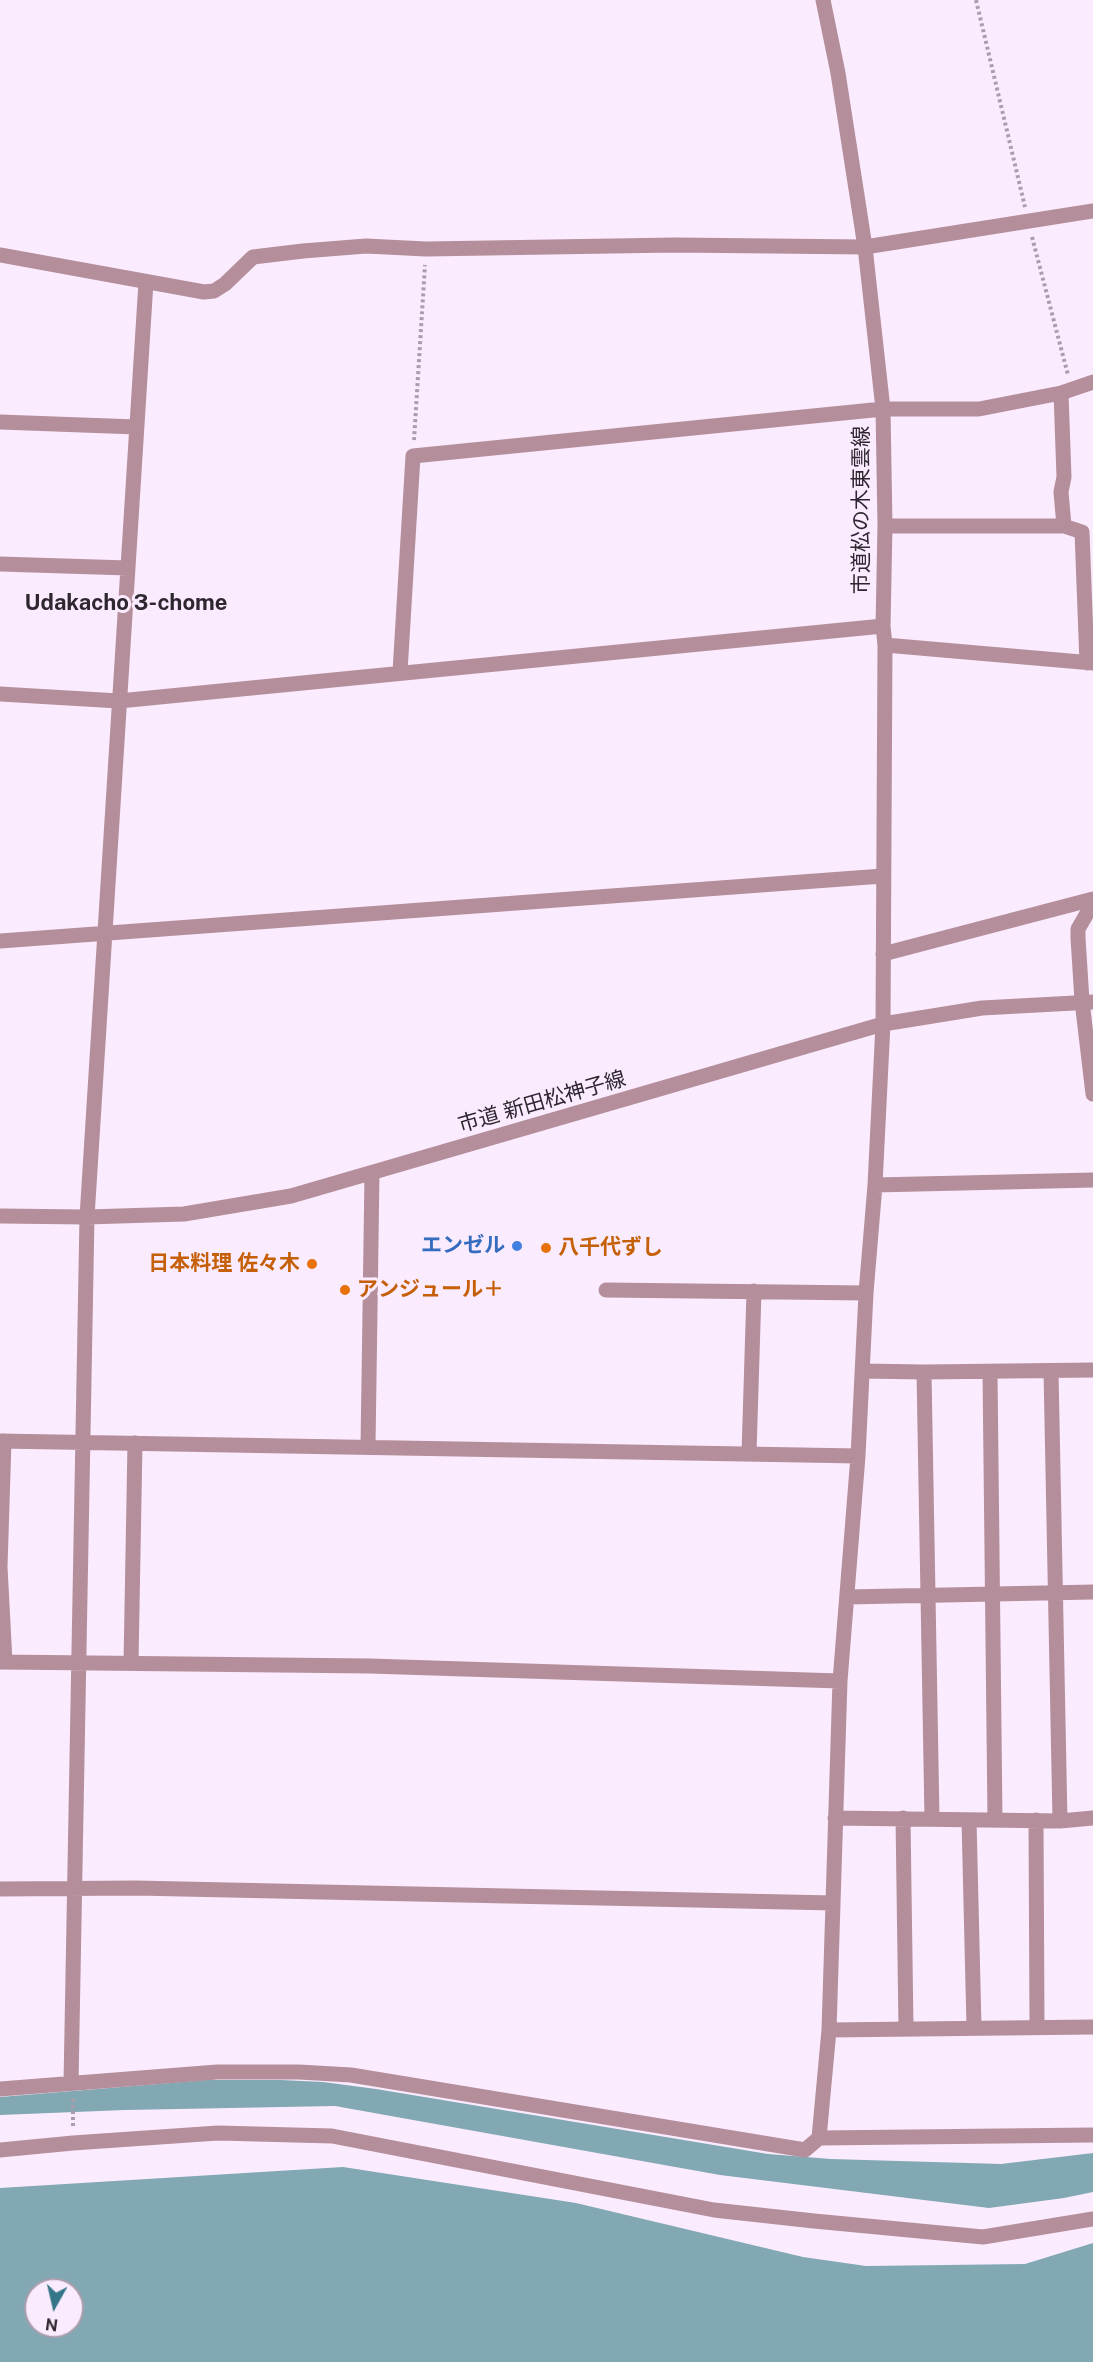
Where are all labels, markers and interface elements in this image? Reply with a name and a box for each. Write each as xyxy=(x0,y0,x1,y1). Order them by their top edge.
street label: 市道松の木東雲線 xyxy=(849,426,875,594)
district label: Udakacho 3-chome xyxy=(25,590,227,616)
street label: 市道 新田松神子線 xyxy=(455,1066,629,1138)
place label: エンゼル xyxy=(421,1233,505,1259)
place label: 八千代ずし xyxy=(558,1235,663,1261)
marker: エンゼル xyxy=(510,1239,524,1253)
marker: 八千代ずし xyxy=(539,1241,553,1255)
place label: 日本料理 佐々木 xyxy=(148,1251,300,1277)
marker: 日本料理 佐々木 xyxy=(305,1257,319,1271)
place label: アンジュール＋ xyxy=(357,1277,504,1303)
marker: アンジュール＋ xyxy=(338,1283,352,1297)
north arrow xyxy=(24,2278,84,2338)
text: N xyxy=(44,2314,59,2335)

